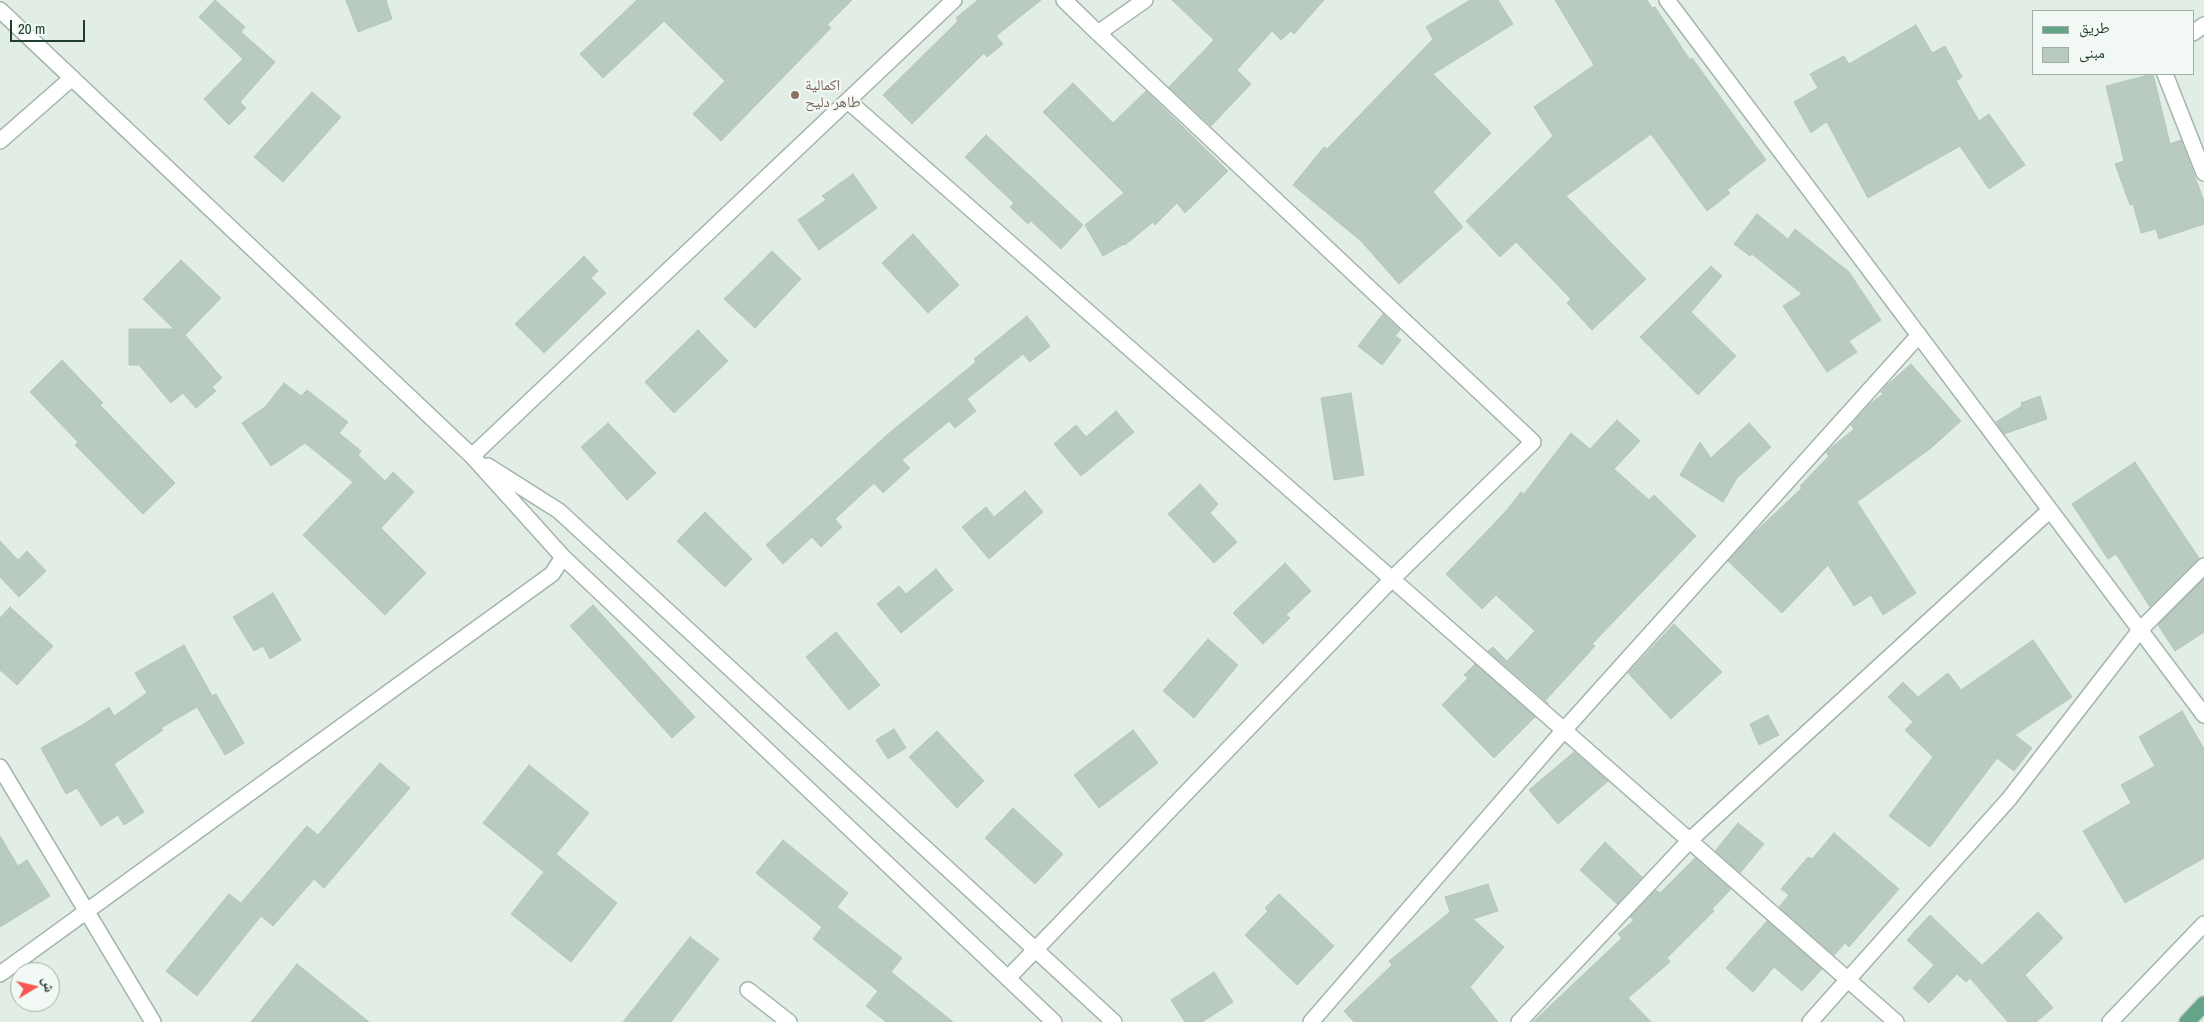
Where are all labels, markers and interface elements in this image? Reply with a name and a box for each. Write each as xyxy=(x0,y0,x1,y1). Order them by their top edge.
scale bar xyxy=(12,10,88,42)
legend xyxy=(2032,10,2194,75)
text: طريق xyxy=(2079,17,2110,38)
text: 20 m xyxy=(18,18,45,39)
text: مبنى xyxy=(2079,42,2105,63)
place label: اكمالية طاهر دليح xyxy=(805,77,861,112)
marker: اكمالية طاهر دليح xyxy=(789,89,801,101)
north arrow xyxy=(10,962,60,1012)
text: ش xyxy=(39,976,59,994)

